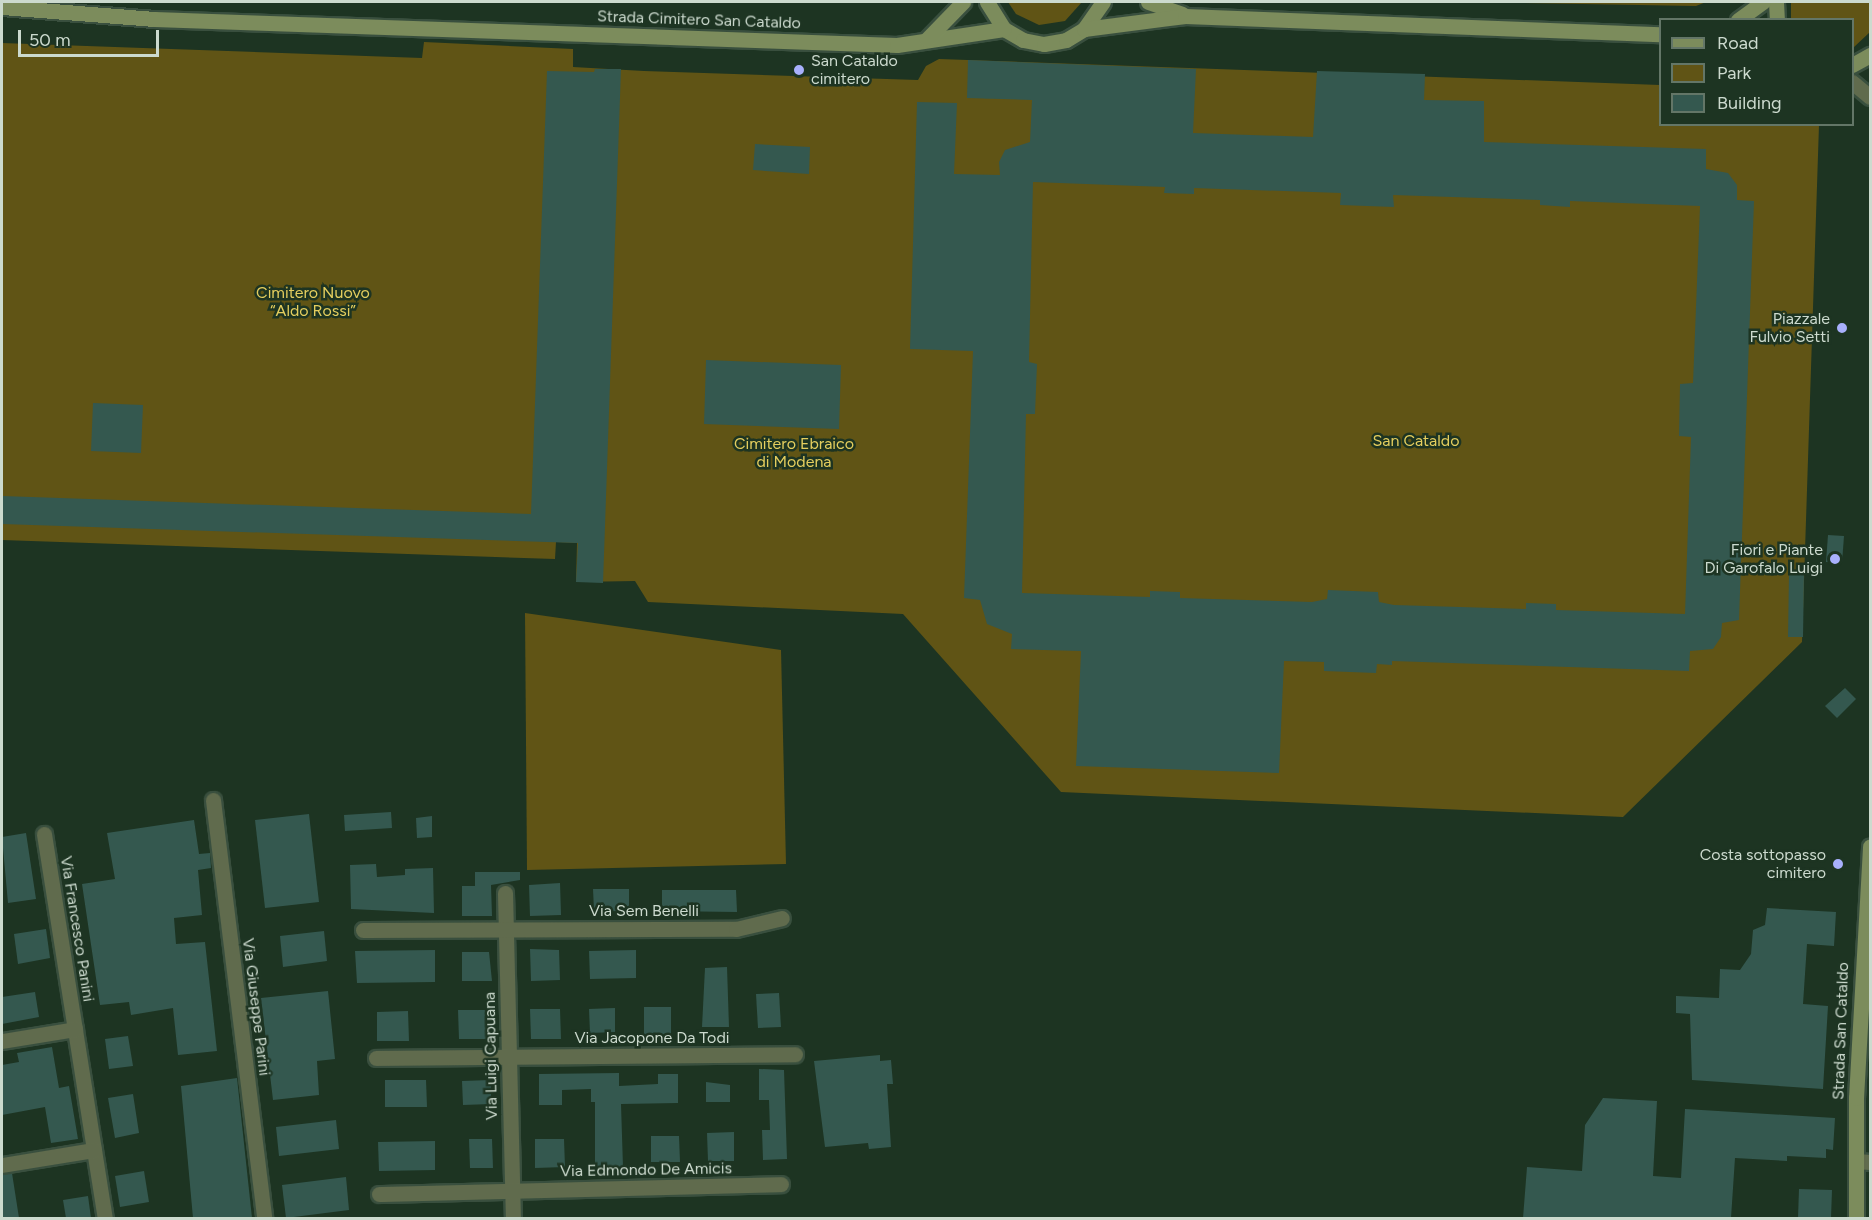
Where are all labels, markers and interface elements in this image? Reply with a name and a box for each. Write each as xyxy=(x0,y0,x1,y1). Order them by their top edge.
street label: Strada Cimitero San Cataldo xyxy=(597,7,801,33)
scale bar xyxy=(21,18,162,56)
legend xyxy=(1659,18,1854,126)
text: 50 m xyxy=(29,29,71,51)
text: Road xyxy=(1717,32,1758,54)
place label: San Cataldo cimitero xyxy=(811,51,898,89)
text: Park xyxy=(1717,62,1751,84)
marker: San Cataldo cimitero xyxy=(792,63,806,77)
text: Building xyxy=(1717,92,1782,114)
park label: Cimitero Nuovo “Aldo Rossi” xyxy=(256,283,370,321)
place label: Piazzale Fulvio Setti xyxy=(1749,309,1830,347)
marker: Piazzale Fulvio Setti xyxy=(1835,321,1849,335)
park label: San Cataldo xyxy=(1373,431,1459,451)
park label: Cimitero Ebraico di Modena xyxy=(734,434,854,472)
place label: Fiori e Piante Di Garofalo Luigi xyxy=(1704,540,1823,578)
marker: Fiori e Piante Di Garofalo Luigi xyxy=(1828,552,1842,566)
place label: Costa sottopasso cimitero xyxy=(1700,845,1826,883)
street label: Via Francesco Panini xyxy=(56,855,98,1003)
marker: Costa sottopasso cimitero xyxy=(1831,857,1845,871)
street label: Via Sem Benelli xyxy=(589,901,699,921)
street label: Via Giuseppe Parini xyxy=(238,937,274,1077)
street label: Strada San Cataldo xyxy=(1829,962,1853,1100)
street label: Via Luigi Capuana xyxy=(480,992,502,1120)
street label: Via Jacopone Da Todi xyxy=(575,1028,729,1048)
street label: Via Edmondo De Amicis xyxy=(560,1159,732,1181)

